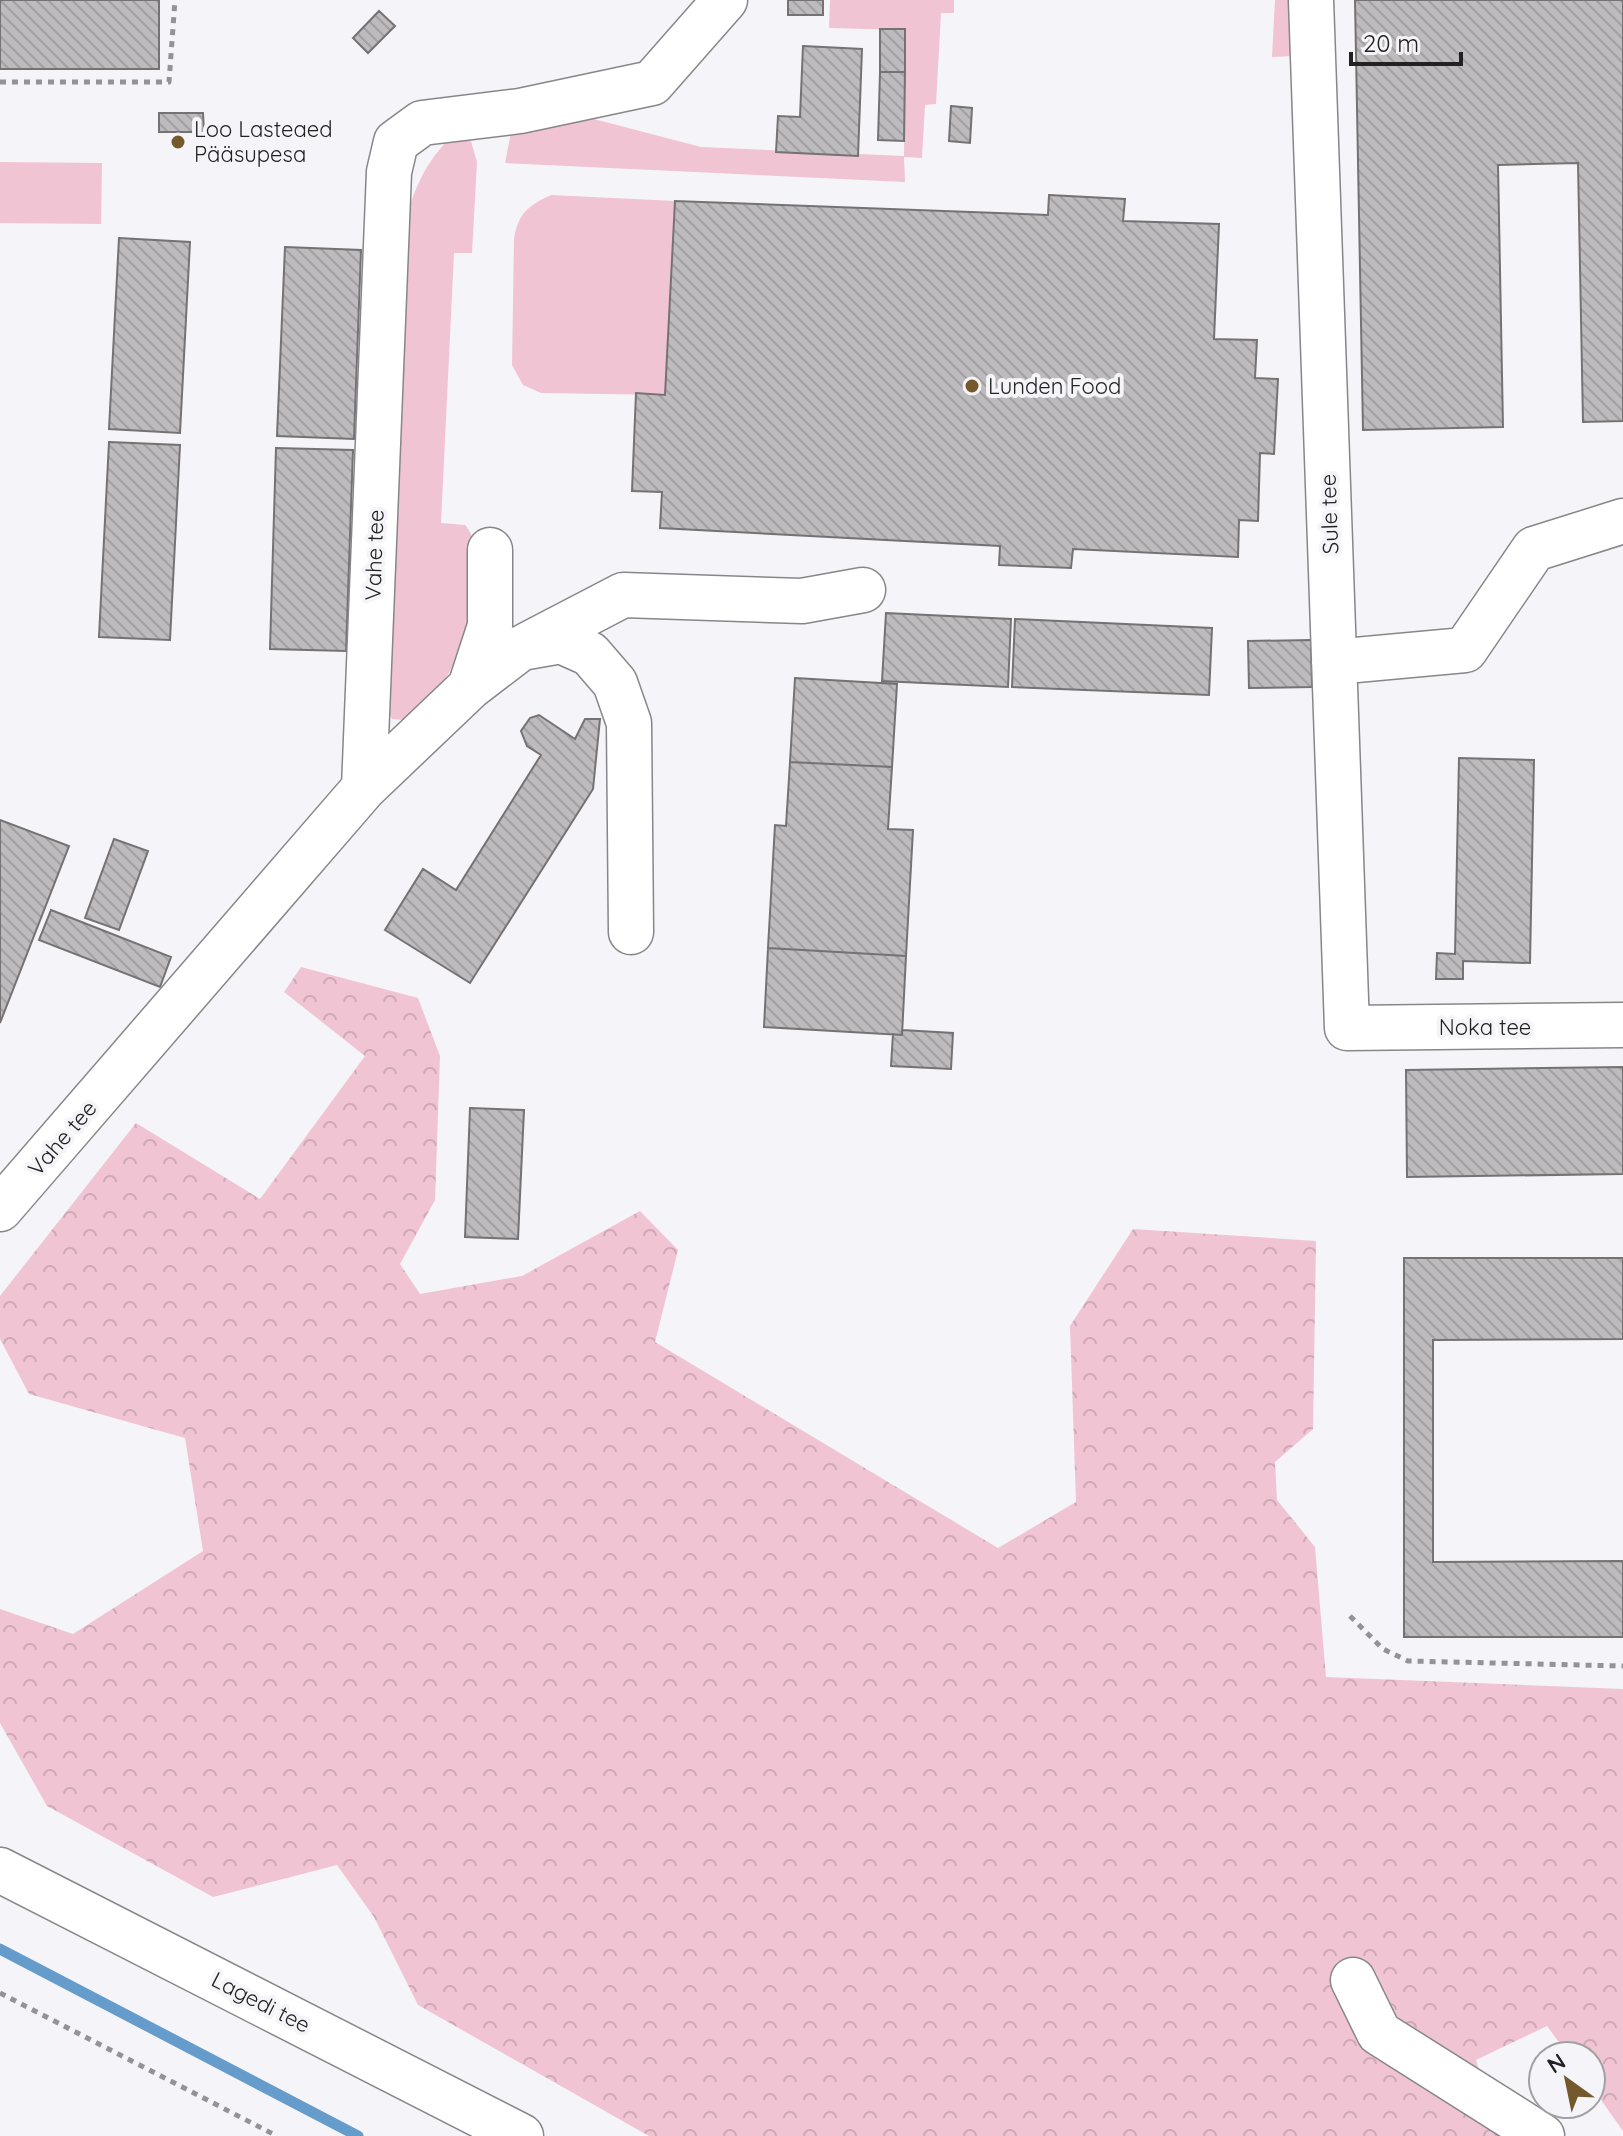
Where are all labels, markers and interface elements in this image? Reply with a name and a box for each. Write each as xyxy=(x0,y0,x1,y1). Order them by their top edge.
scale bar xyxy=(1351,16,1461,66)
text: 20 m xyxy=(1363,28,1419,58)
place label: Loo Lasteaed Pääsupesa xyxy=(194,115,333,168)
marker: Loo Lasteaed Pääsupesa xyxy=(169,133,187,151)
place label: Lunden Food xyxy=(988,372,1121,400)
marker: Lunden Food xyxy=(963,377,981,395)
street label: Sule tee xyxy=(1314,473,1344,555)
street label: Vahe tee xyxy=(358,509,390,601)
street label: Noka tee xyxy=(1439,1013,1531,1041)
street label: Vahe tee xyxy=(22,1095,102,1181)
street label: Lagedi tee xyxy=(207,1965,315,2039)
north arrow xyxy=(1527,2040,1607,2120)
text: N xyxy=(1542,2047,1571,2079)

